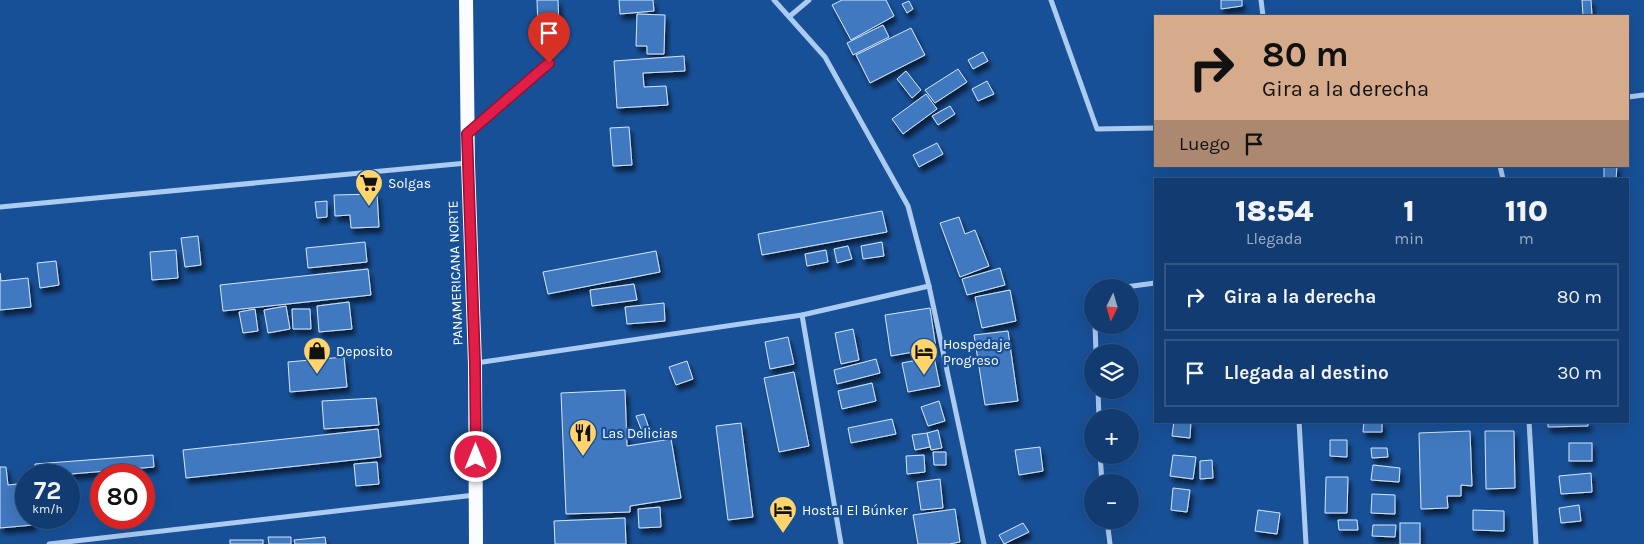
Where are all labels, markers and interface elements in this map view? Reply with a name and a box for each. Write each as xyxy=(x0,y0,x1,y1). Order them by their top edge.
pin xyxy=(528,12,570,63)
icon: arrive xyxy=(535,19,563,47)
text: 80 m xyxy=(1262,34,1349,75)
icon: right xyxy=(1179,35,1244,100)
text: Gira a la derecha xyxy=(1262,76,1429,102)
icon: arrive xyxy=(1240,130,1268,158)
text: Luego xyxy=(1179,133,1230,155)
supermarket icon: Solgas xyxy=(354,168,384,207)
place label: Solgas xyxy=(388,175,431,192)
text: 18:54 xyxy=(1235,193,1313,229)
text: 1 xyxy=(1403,193,1415,229)
text: 110 xyxy=(1505,193,1548,229)
street label: PANAMERICANA NORTE xyxy=(444,200,467,346)
text: Llegada xyxy=(1246,229,1302,248)
text: min xyxy=(1394,229,1424,248)
text: m xyxy=(1519,229,1534,248)
north arrow xyxy=(1084,279,1139,334)
map controls xyxy=(1084,279,1139,529)
icon: right xyxy=(1181,283,1209,311)
text: Gira a la derecha xyxy=(1224,286,1376,308)
text: 80 m xyxy=(1557,286,1602,308)
shop icon: Deposito xyxy=(302,336,332,375)
place label: Hospedaje Progreso xyxy=(943,336,1010,369)
hotel icon: Hospedaje Progreso xyxy=(909,337,939,376)
place label: Deposito xyxy=(336,343,393,360)
button: layers xyxy=(1084,344,1139,399)
icon: arrive xyxy=(1181,359,1209,387)
text: Llegada al destino xyxy=(1224,362,1389,384)
text: 30 m xyxy=(1557,362,1602,384)
button: + xyxy=(1084,409,1139,464)
restaurant icon: Las Delicias xyxy=(568,418,598,457)
place label: Las Delicias xyxy=(602,425,678,442)
position arrow xyxy=(449,430,501,482)
speed limit sign: 80 xyxy=(90,464,155,529)
button: − xyxy=(1084,474,1139,529)
text: 72 xyxy=(34,476,61,505)
hotel icon: Hostal El Búnker xyxy=(768,495,798,534)
text: km/h xyxy=(32,502,63,516)
place label: Hostal El Búnker xyxy=(802,502,908,519)

